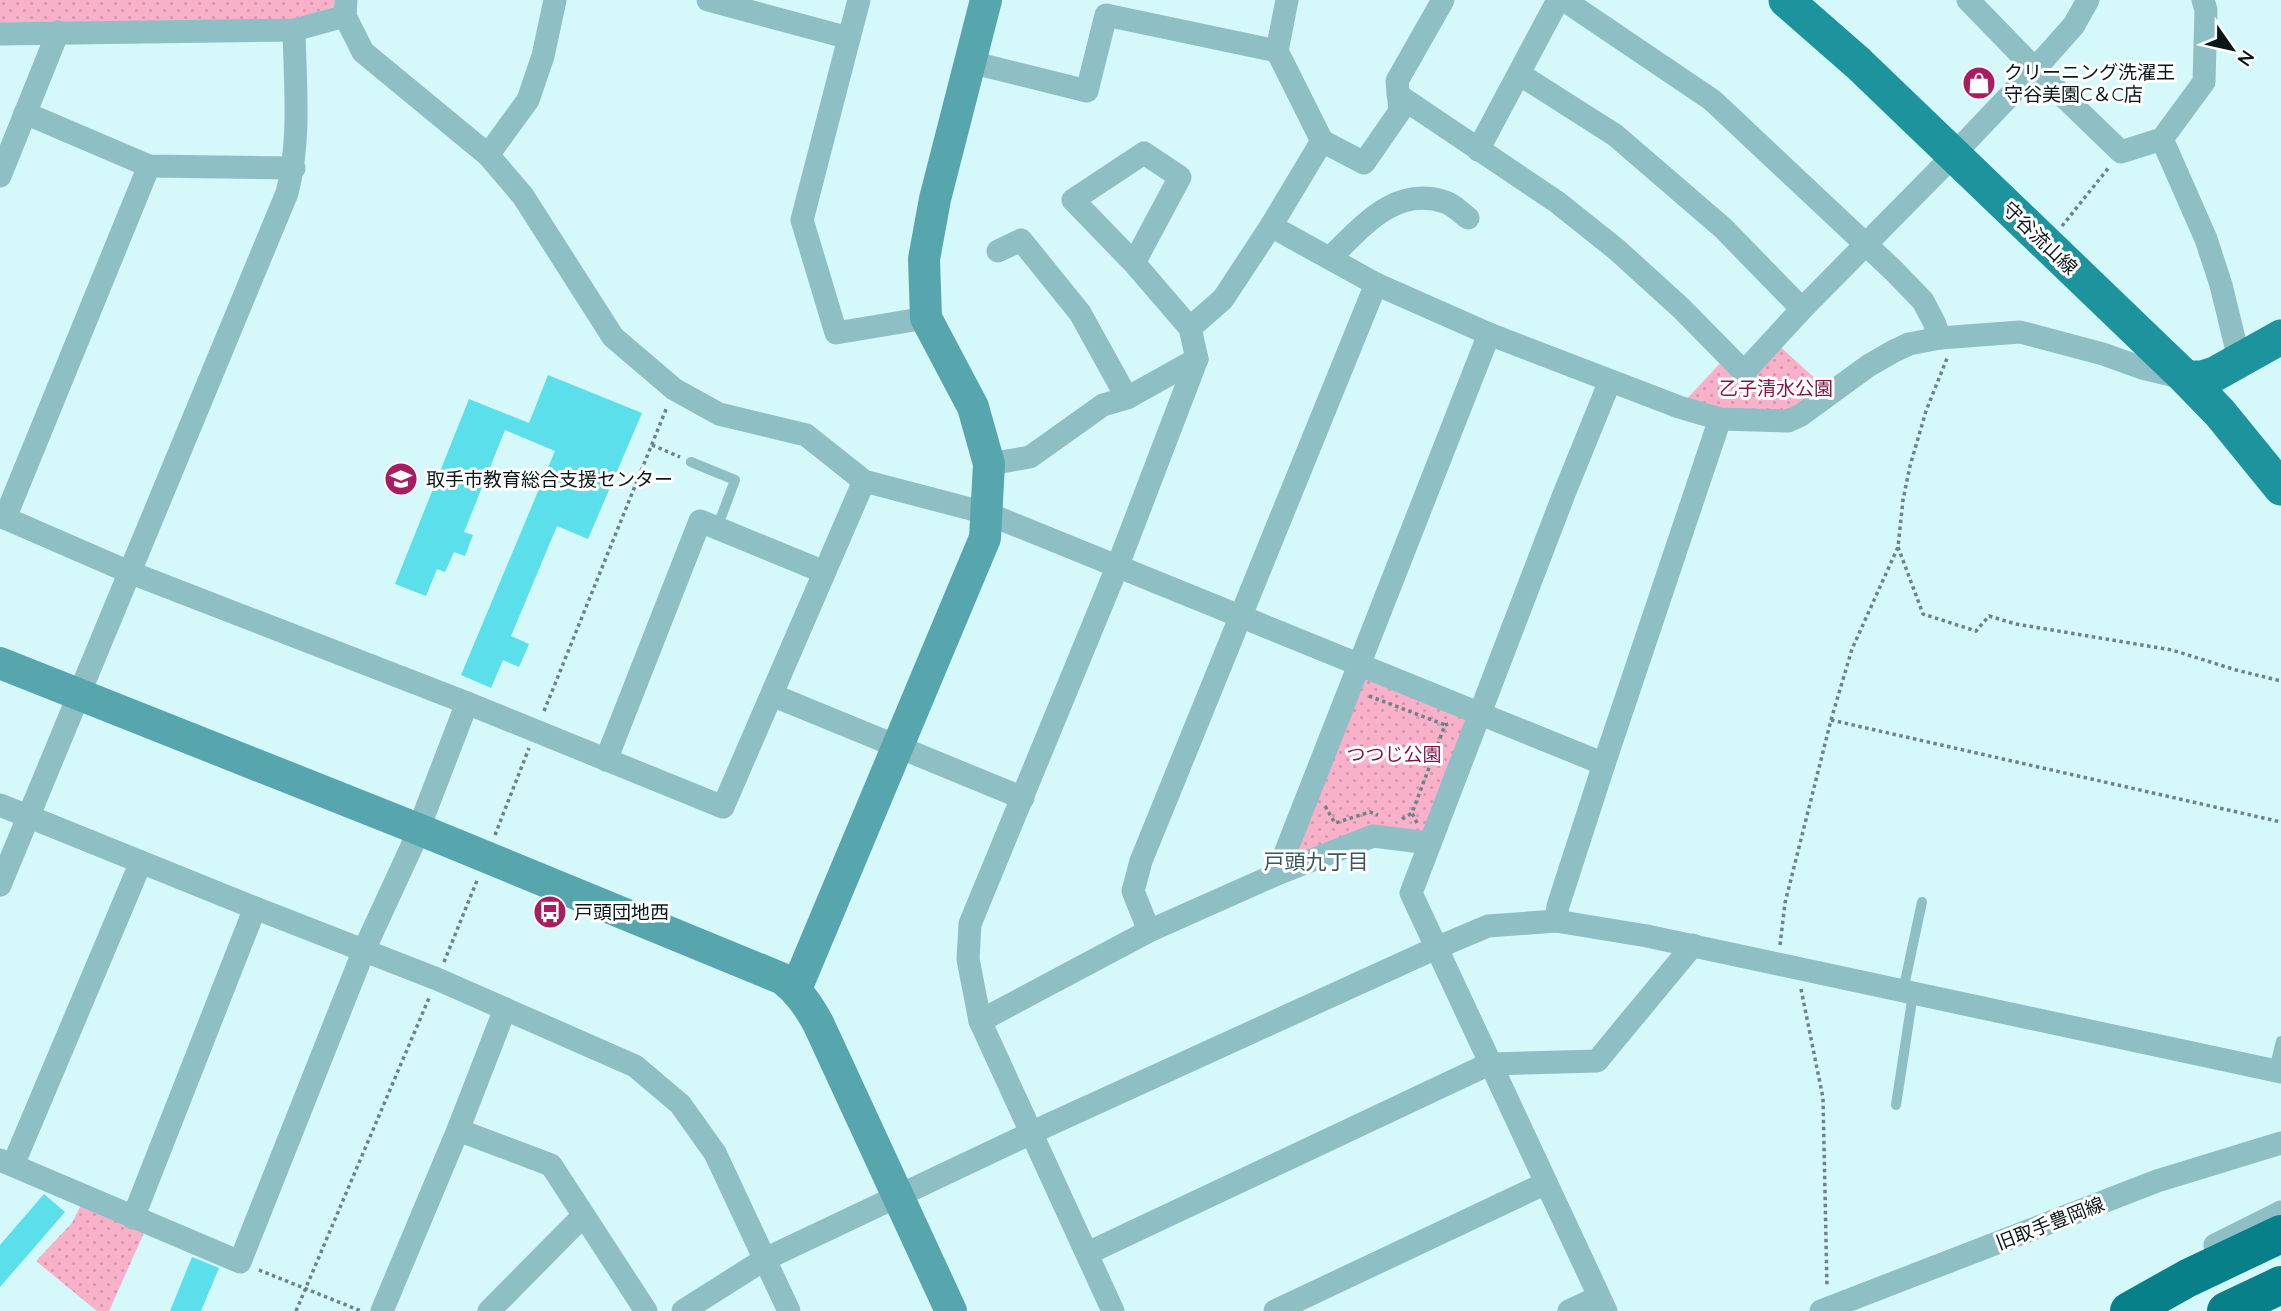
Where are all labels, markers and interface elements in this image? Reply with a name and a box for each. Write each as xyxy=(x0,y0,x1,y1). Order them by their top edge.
north arrow xyxy=(2197,14,2267,84)
text: N xyxy=(2232,46,2260,71)
place label: クリーニング洗濯王 守谷美園C＆C店 xyxy=(2004,60,2175,106)
shop icon: クリーニング洗濯王 守谷美園C＆C店 xyxy=(1960,64,1998,102)
street label: 守谷流山線 xyxy=(1997,196,2083,280)
park label: 乙子清水公園 xyxy=(1719,376,1833,400)
school or university icon: 取手市教育総合支援センター xyxy=(382,460,420,498)
place label: 取手市教育総合支援センター xyxy=(426,467,673,491)
park label: つつじ公園 xyxy=(1346,742,1442,766)
district label: 戸頭九丁目 xyxy=(1264,848,1369,874)
bus stop icon: 戸頭団地西 xyxy=(531,893,569,931)
place label: 戸頭団地西 xyxy=(574,900,669,924)
street label: 旧取手豊岡線 xyxy=(1992,1191,2108,1255)

